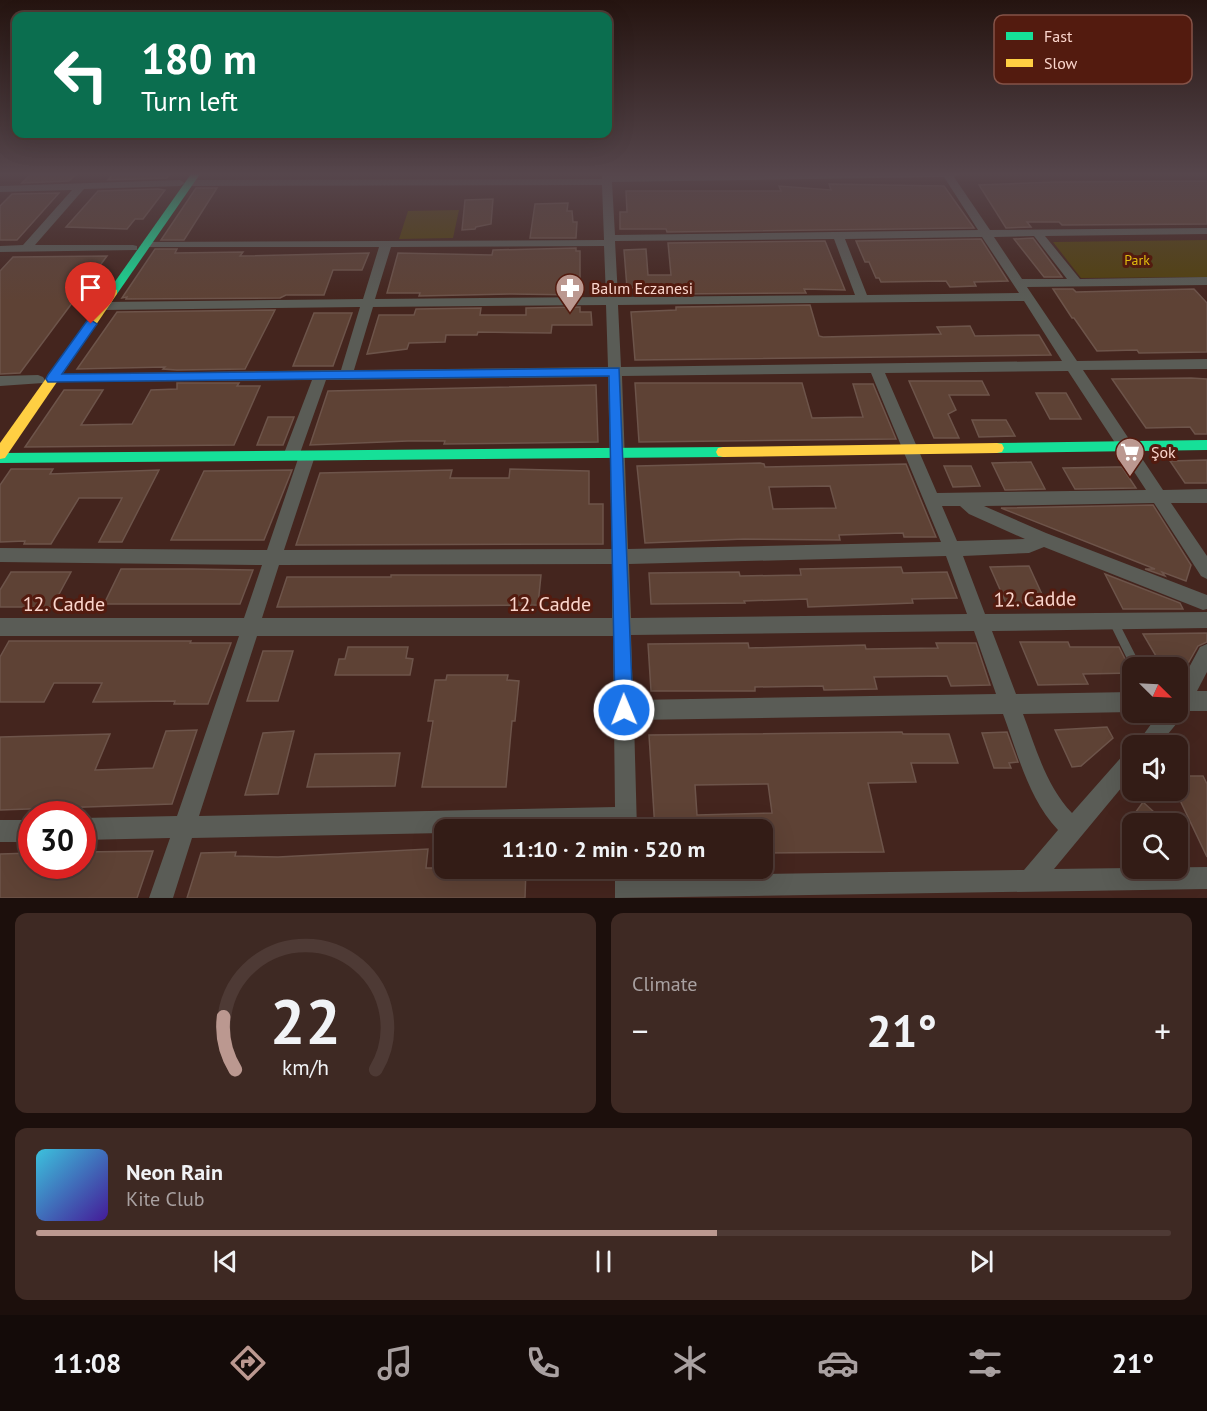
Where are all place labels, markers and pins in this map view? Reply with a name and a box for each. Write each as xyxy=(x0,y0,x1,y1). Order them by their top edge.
pin xyxy=(65,262,116,324)
pharmacy icon: Balım Eczanesi xyxy=(554,272,586,314)
place label: Balım Eczanesi xyxy=(591,278,693,298)
supermarket icon: Şok xyxy=(1114,436,1146,478)
place label: Şok xyxy=(1151,442,1176,462)

